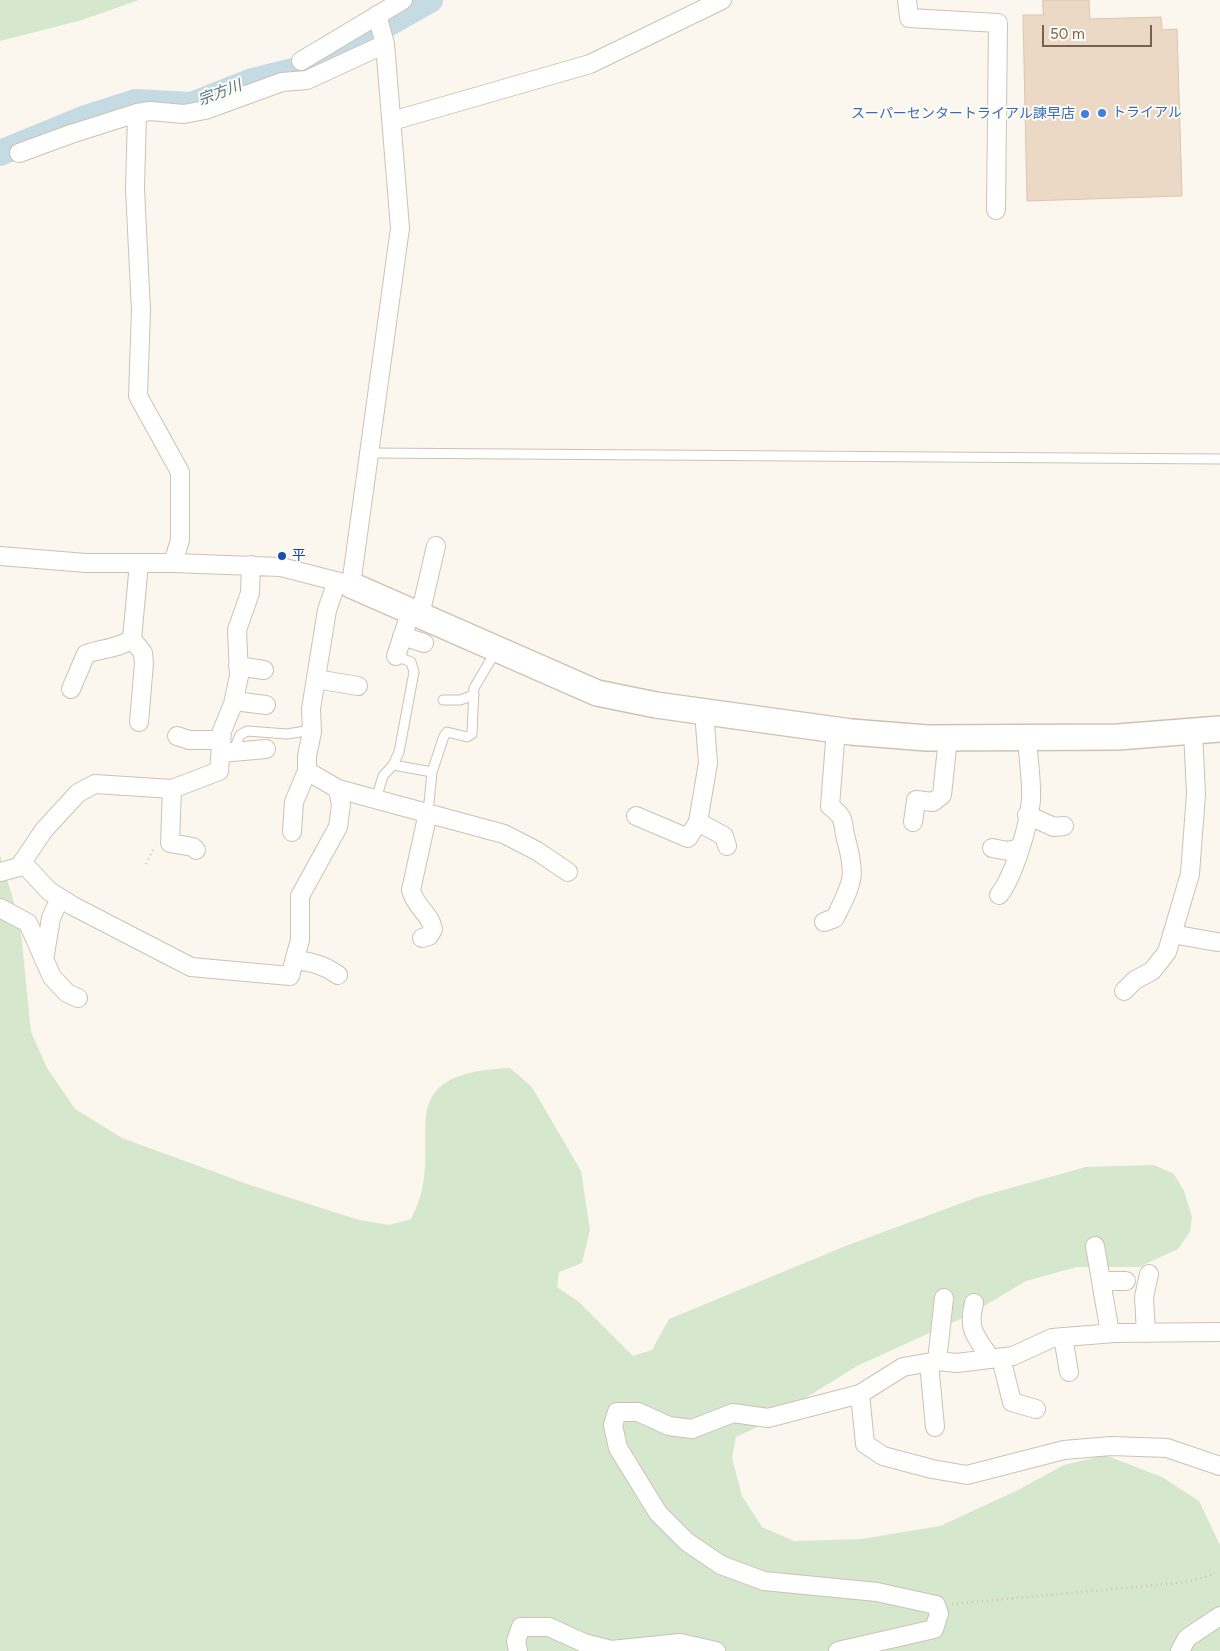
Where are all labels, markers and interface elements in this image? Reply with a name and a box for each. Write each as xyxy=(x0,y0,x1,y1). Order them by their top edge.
scale bar xyxy=(1045,15,1155,47)
text: 50 m xyxy=(1050,25,1085,43)
water label: 宗方川 xyxy=(196,77,244,109)
place label: トライアル xyxy=(1112,105,1182,121)
place label: スーパーセンタートライアル諫早店 xyxy=(851,106,1075,122)
marker: トライアル xyxy=(1096,107,1108,119)
marker: スーパーセンタートライアル諫早店 xyxy=(1079,108,1091,120)
place label: 平 xyxy=(292,548,306,564)
marker: 平 xyxy=(276,550,288,562)

